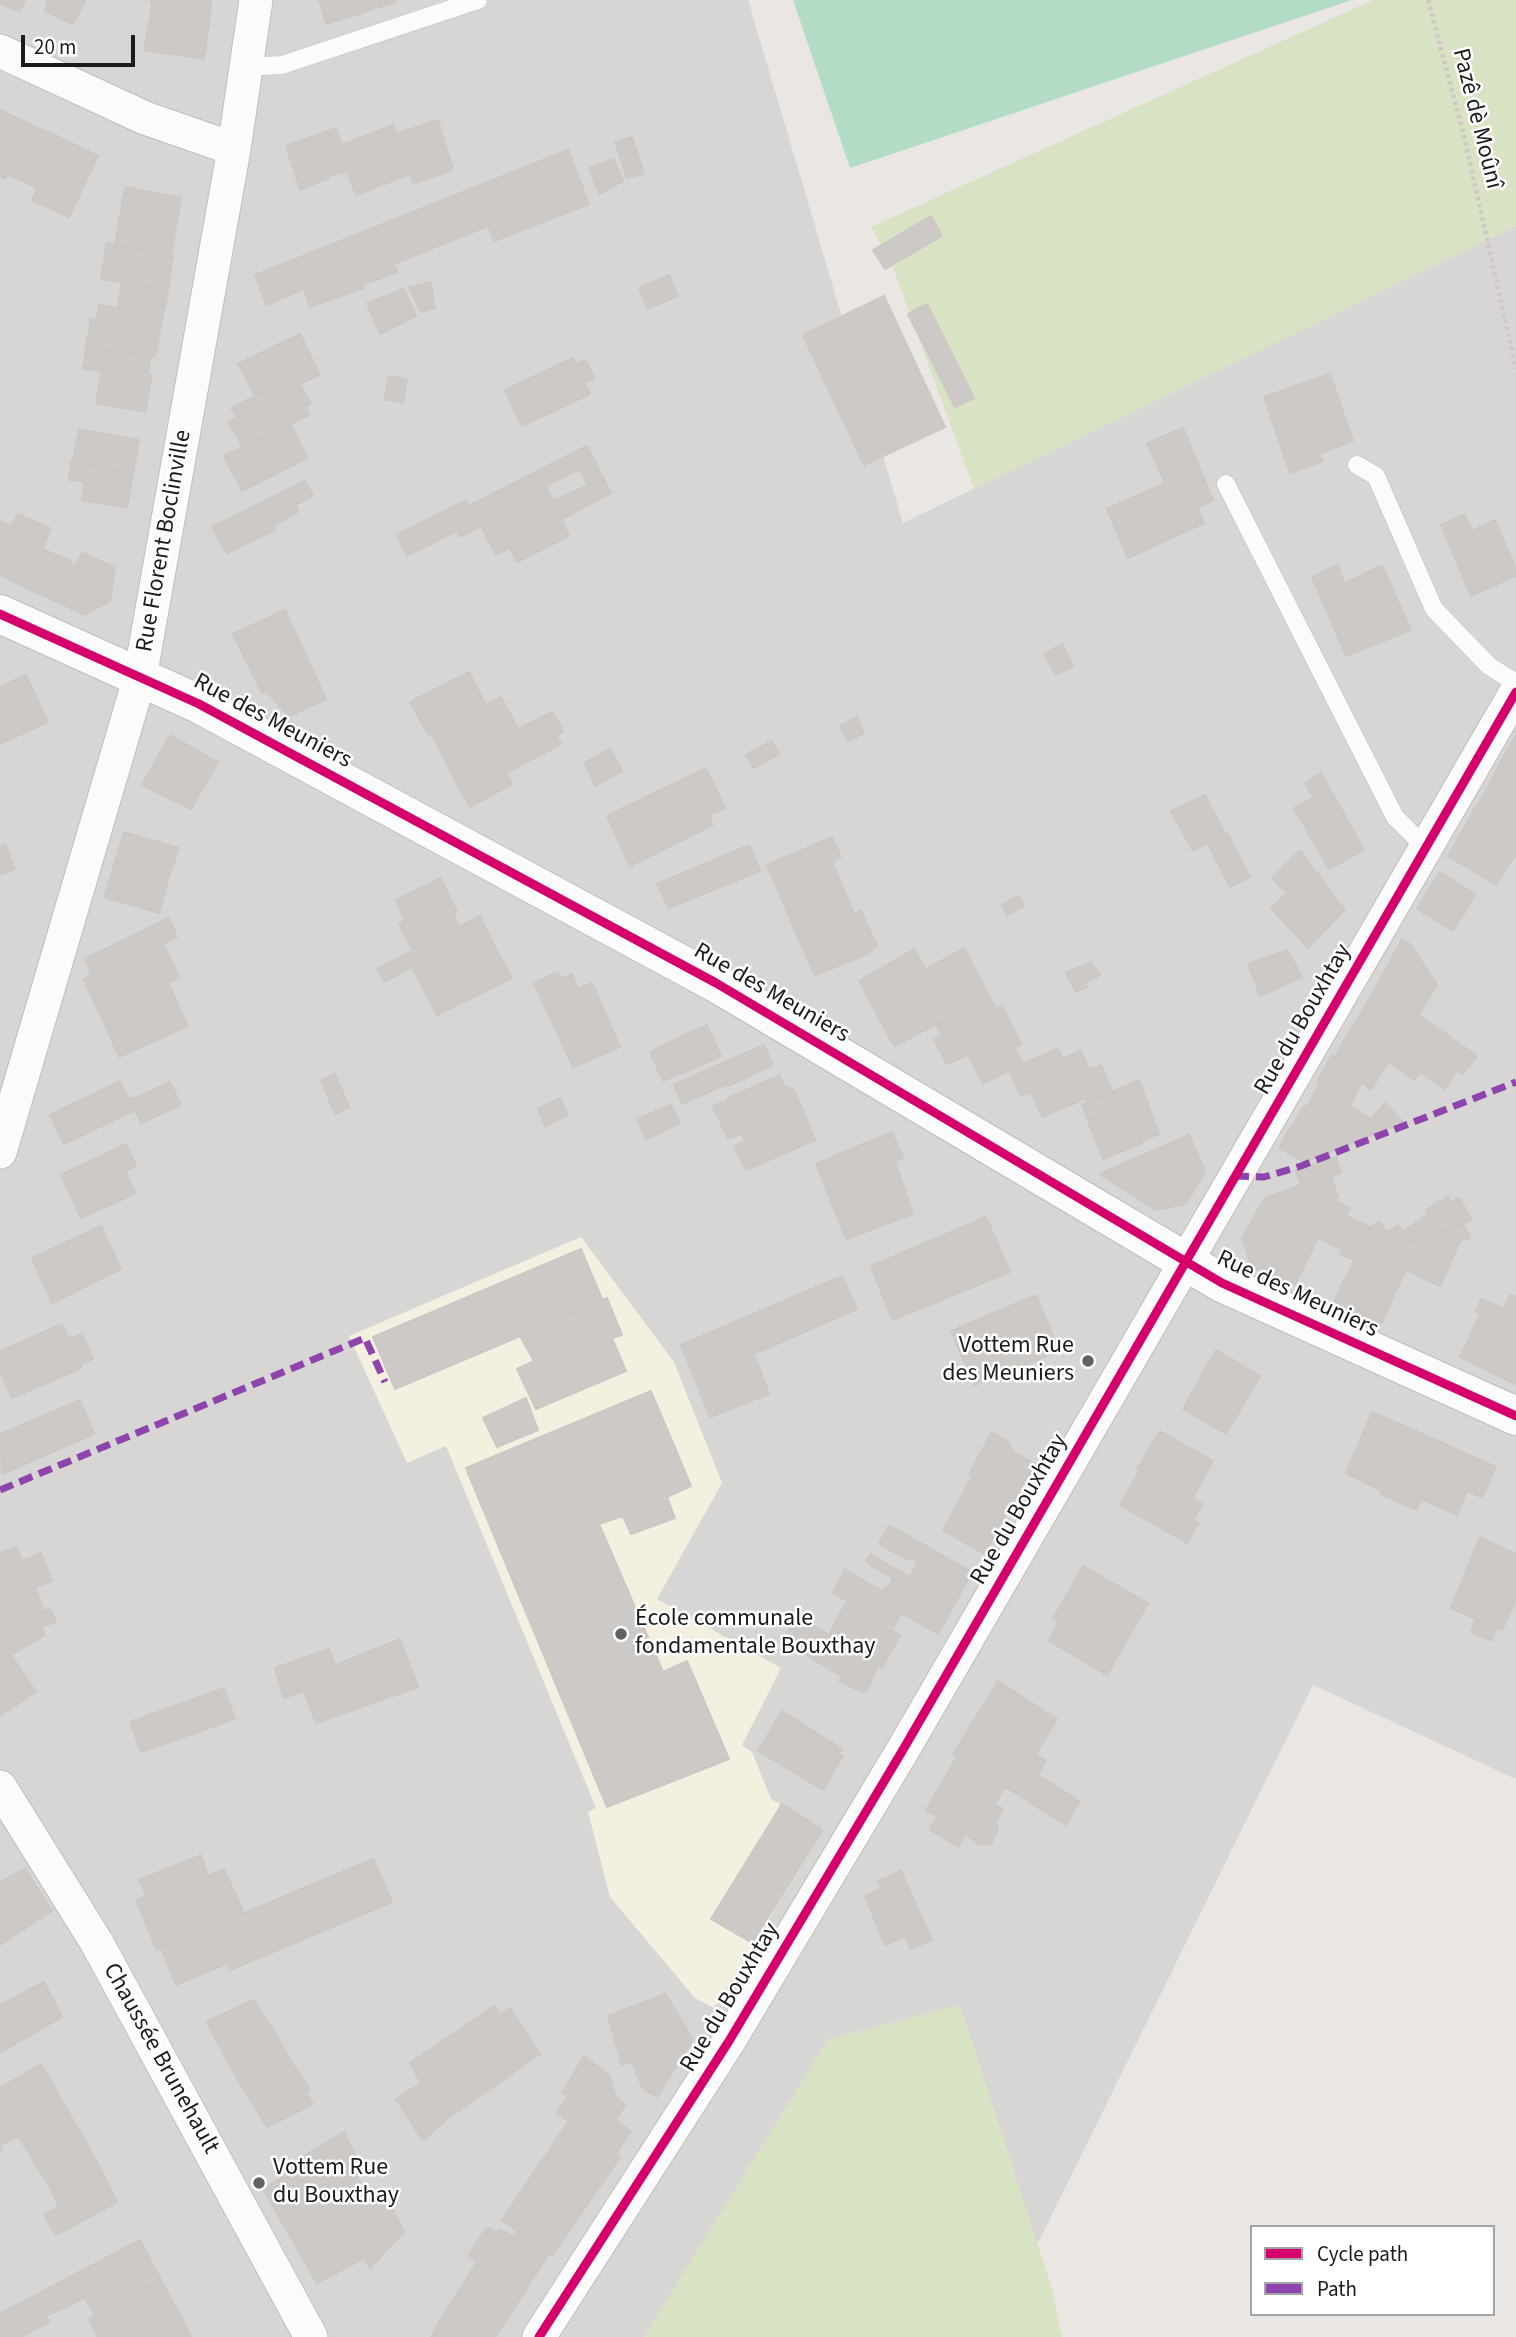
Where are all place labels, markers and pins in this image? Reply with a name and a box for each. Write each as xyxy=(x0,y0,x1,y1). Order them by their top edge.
place label: Vottem Rue des Meuniers xyxy=(942,1333,1074,1389)
marker: Vottem Rue des Meuniers xyxy=(1080,1353,1096,1369)
place label: École communale fondamentale Bouxthay xyxy=(635,1606,876,1662)
marker: École communale fondamentale Bouxthay xyxy=(613,1626,629,1642)
place label: Vottem Rue du Bouxthay xyxy=(273,2155,399,2211)
marker: Vottem Rue du Bouxthay xyxy=(251,2175,267,2191)

